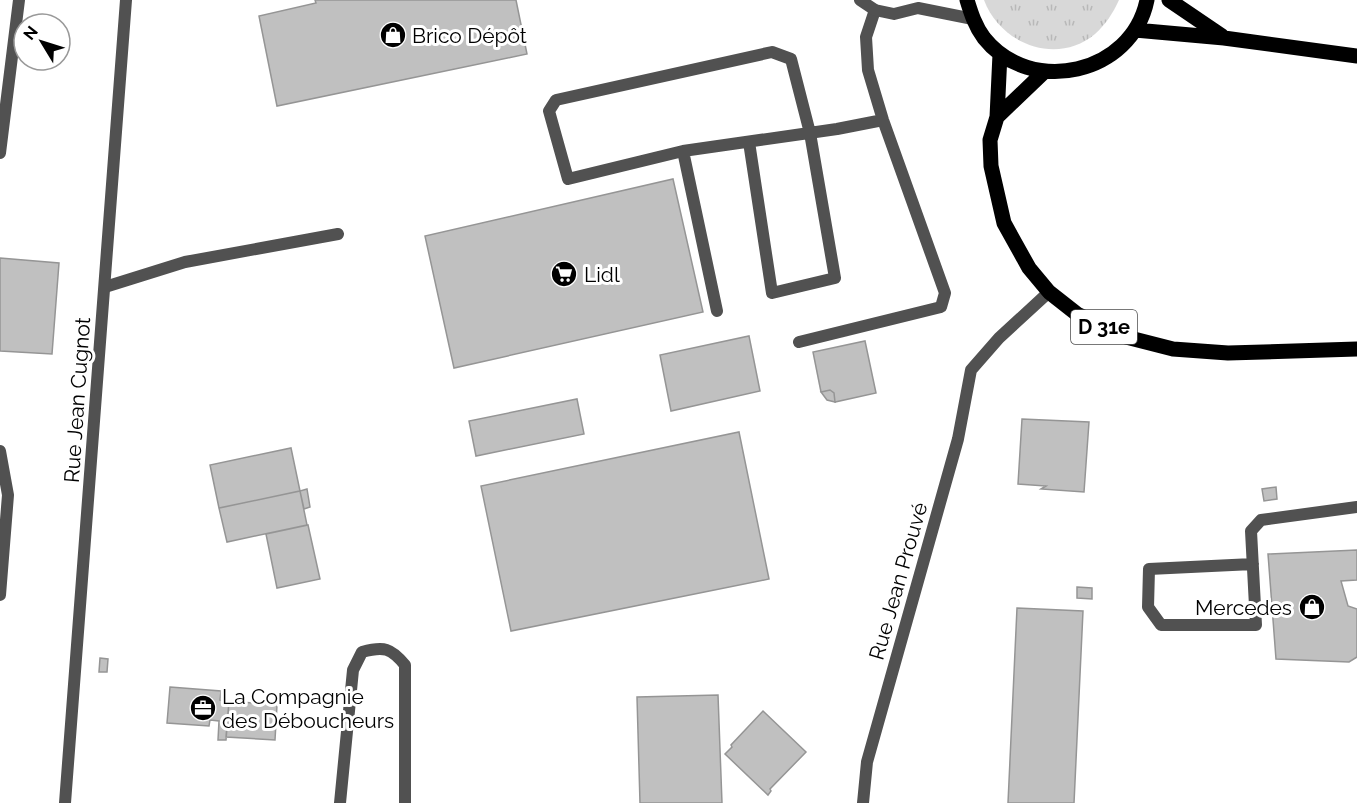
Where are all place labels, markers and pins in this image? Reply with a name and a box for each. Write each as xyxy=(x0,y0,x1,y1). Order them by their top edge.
shop icon: Brico Dépôt xyxy=(378,20,408,50)
place label: Brico Dépôt xyxy=(412,23,527,48)
supermarket icon: Lidl xyxy=(549,259,579,289)
place label: Lidl xyxy=(584,262,620,287)
shop icon: Mercedes xyxy=(1297,592,1327,622)
place label: Mercedes xyxy=(1195,595,1292,620)
place label: La Compagnie des Déboucheurs xyxy=(222,684,394,733)
office icon: La Compagnie des Déboucheurs xyxy=(188,693,218,723)

